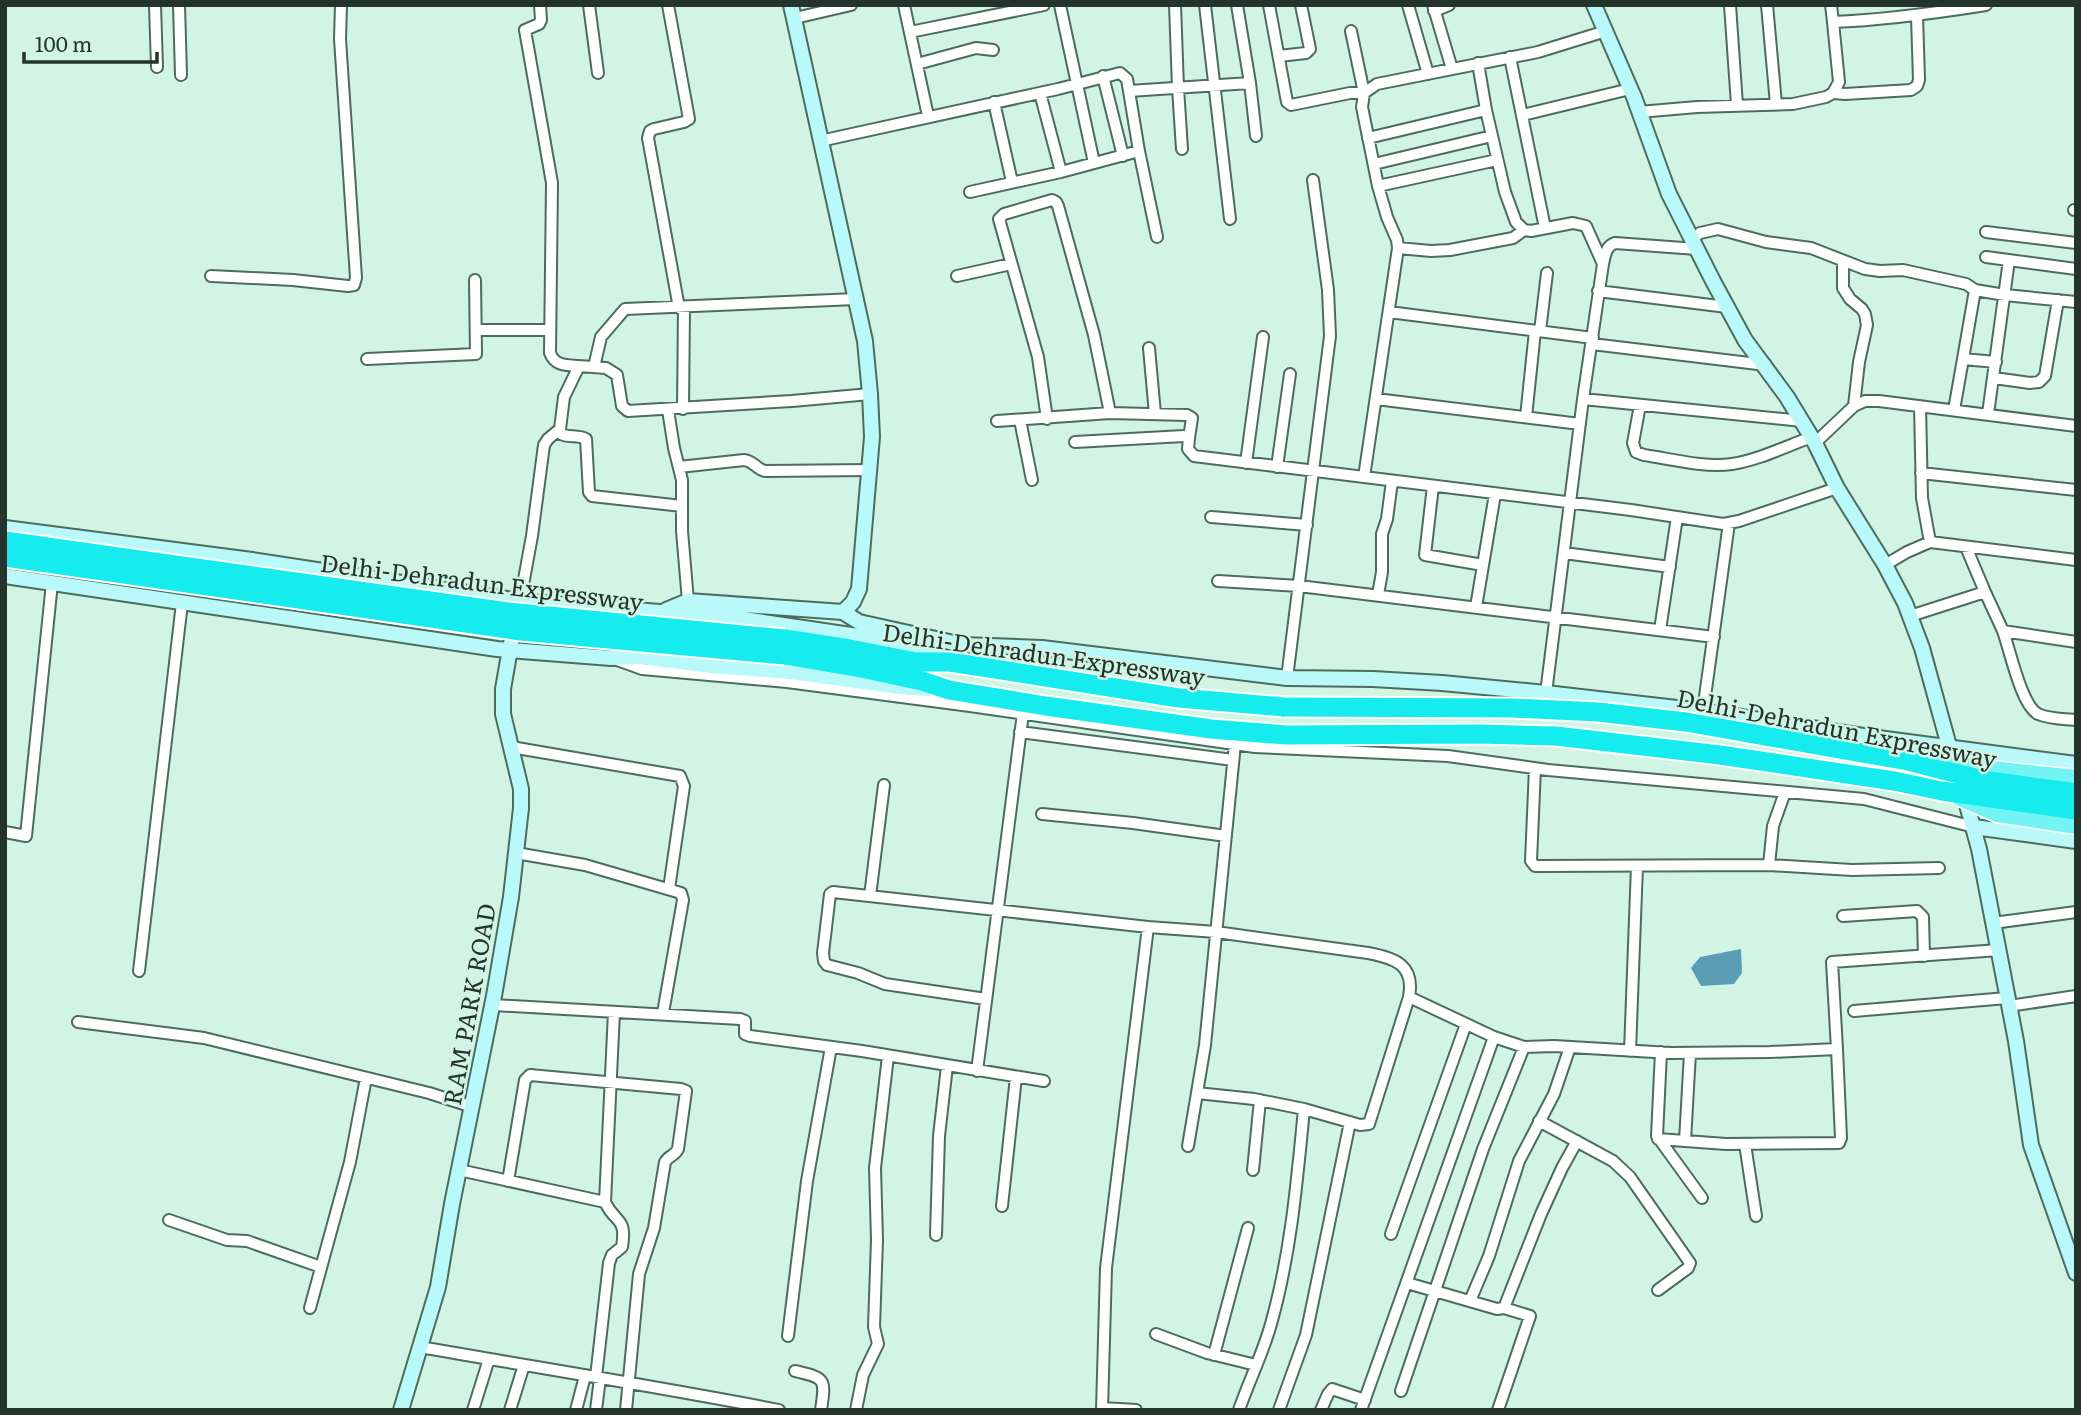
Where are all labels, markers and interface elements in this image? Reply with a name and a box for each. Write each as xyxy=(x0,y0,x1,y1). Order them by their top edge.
scale bar xyxy=(24,21,158,65)
text: 100 m xyxy=(35,27,92,58)
street label: Delhi-Dehradun Expressway xyxy=(318,544,646,618)
street label: Delhi-Dehradun Expressway xyxy=(880,613,1208,693)
street label: Delhi-Dehradun Expressway xyxy=(1674,679,2000,775)
street label: RAM PARK ROAD xyxy=(433,900,503,1108)

